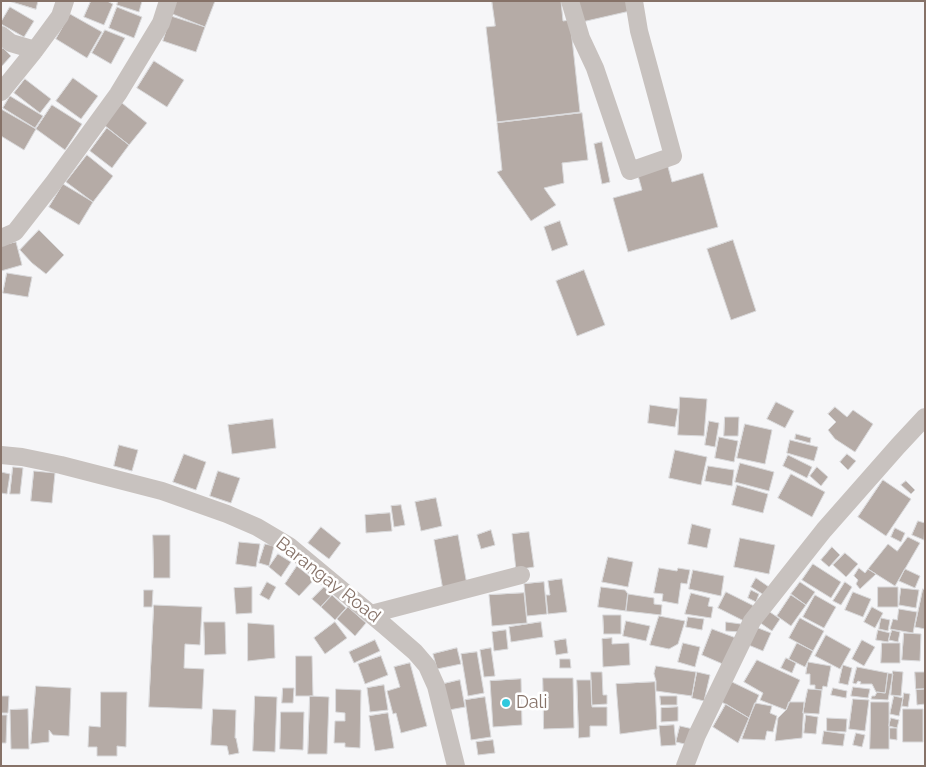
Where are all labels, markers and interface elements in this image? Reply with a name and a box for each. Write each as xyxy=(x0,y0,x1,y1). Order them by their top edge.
street label: Barangay Road xyxy=(271,533,385,627)
place label: Dali xyxy=(516,692,547,714)
marker: Dali xyxy=(500,697,512,709)

